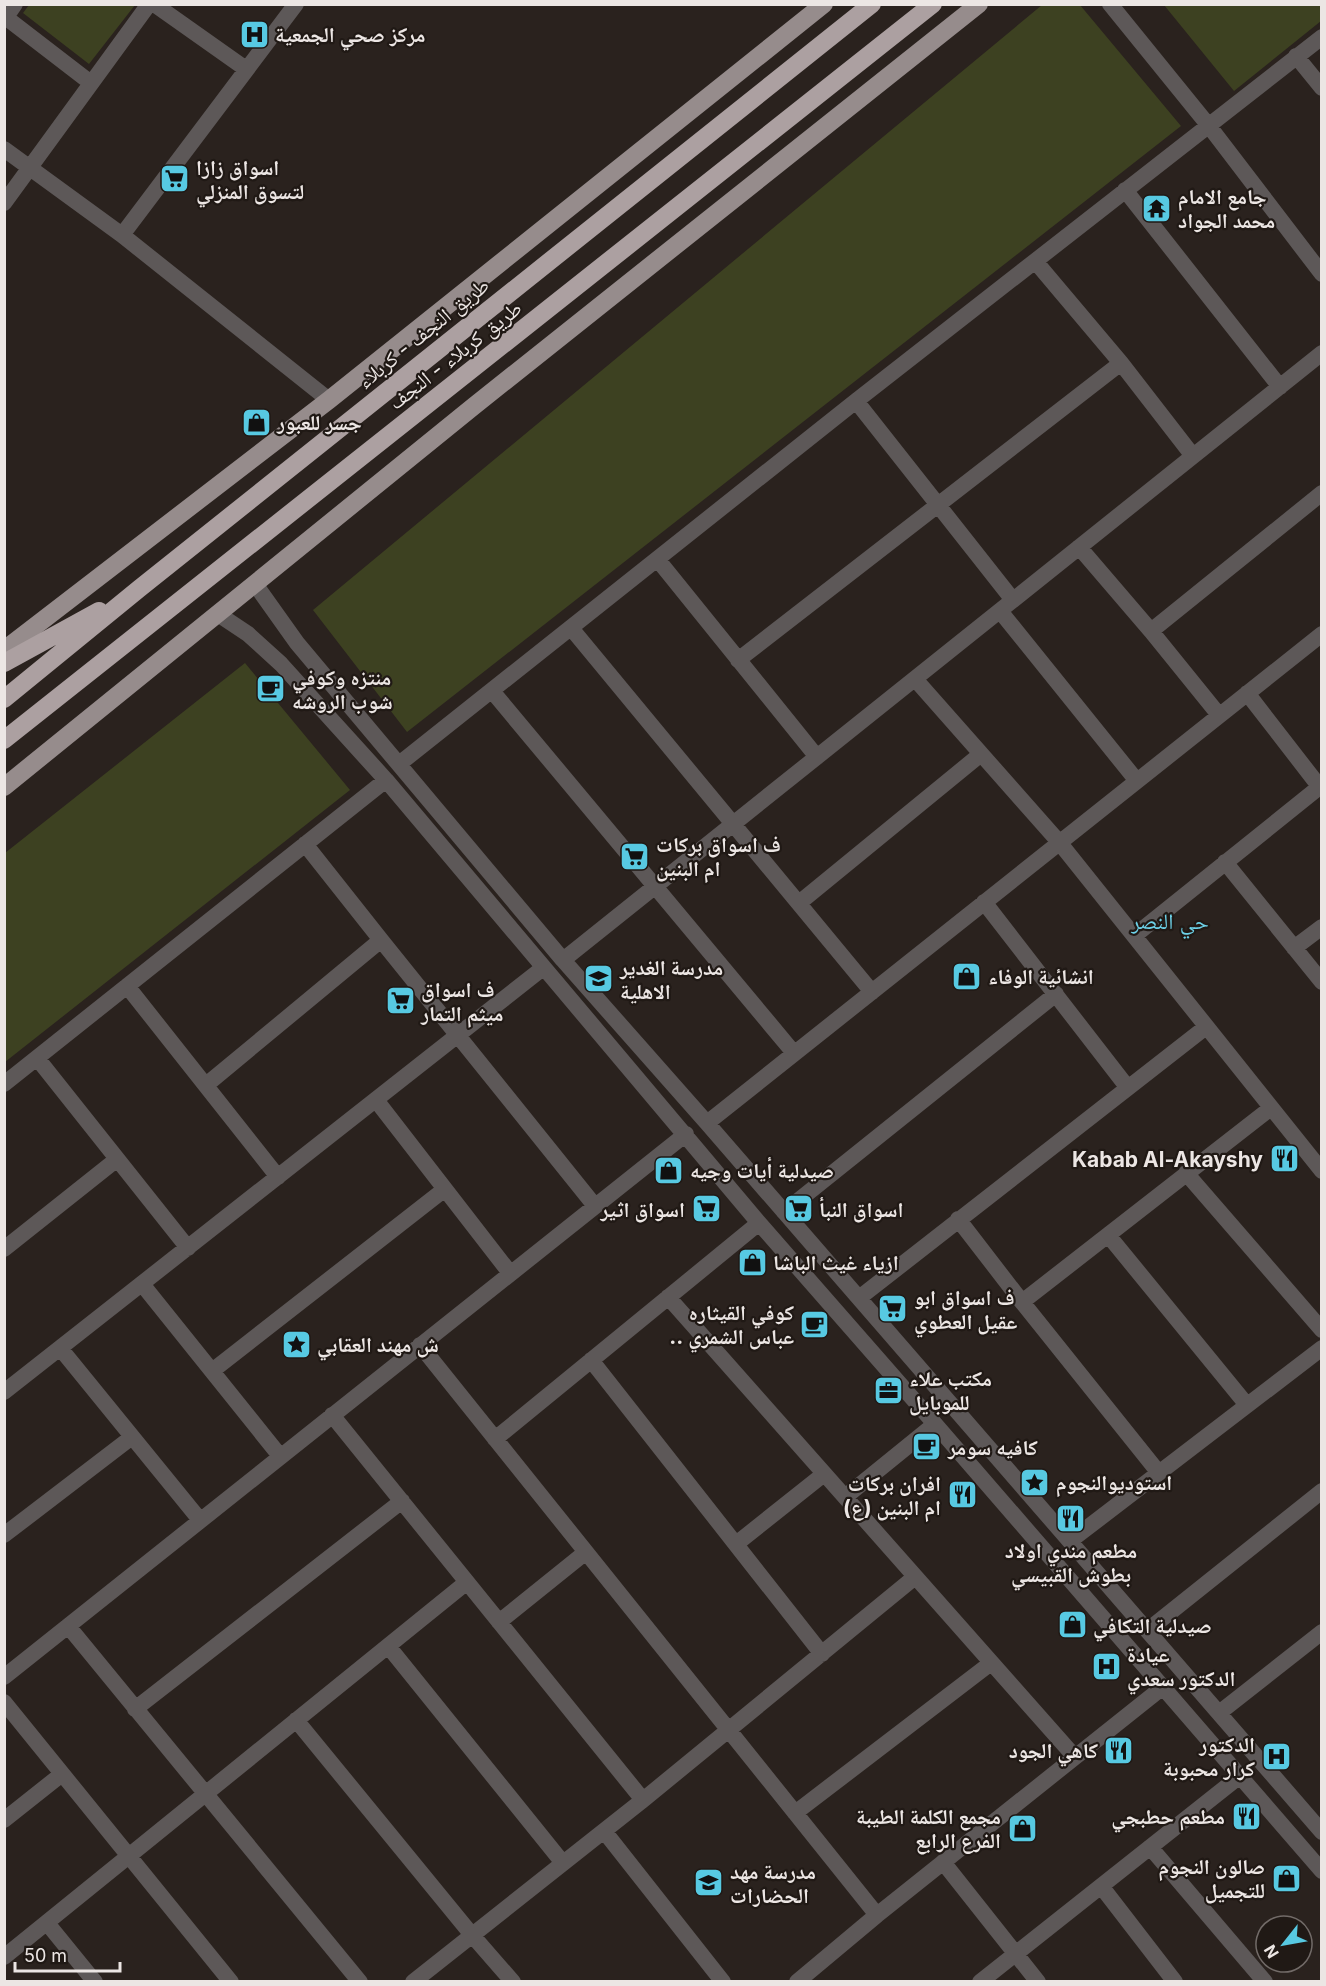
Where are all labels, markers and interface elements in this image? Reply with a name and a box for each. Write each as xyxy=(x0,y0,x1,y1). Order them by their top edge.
hospital icon: مركز صحي الجمعية xyxy=(238,18,270,50)
place label: مركز صحي الجمعية xyxy=(275,22,426,51)
place label: اسواق زازا لتسوق المنزلي xyxy=(196,155,304,208)
supermarket icon: اسواق زازا لتسوق المنزلي xyxy=(159,163,191,195)
place label: جامع الامام محمد الجواد xyxy=(1178,184,1275,233)
temple icon: جامع الامام محمد الجواد xyxy=(1141,192,1173,224)
street label: طريق النجف - کربلاء xyxy=(352,272,494,394)
street label: طريق کربلاء - النجف xyxy=(383,295,527,416)
shop icon: جسر للعبور xyxy=(240,406,272,438)
place label: جسر للعبور xyxy=(276,410,362,435)
place label: منتزه وكوفي شوب الروشه xyxy=(292,665,393,714)
cafe icon: منتزه وكوفي شوب الروشه xyxy=(255,673,287,705)
place label: ف اسواق بركات ام البنين xyxy=(656,832,781,883)
supermarket icon: ف اسواق بركات ام البنين xyxy=(619,840,651,872)
district label: حي النصر xyxy=(1130,908,1209,939)
place label: مدرسة الغدير الاهلية xyxy=(619,955,723,1004)
shop icon: انشائية الوفاء xyxy=(951,960,983,992)
school or university icon: مدرسة الغدير الاهلية xyxy=(583,963,615,995)
place label: انشائية الوفاء xyxy=(988,964,1094,989)
place label: ف اسواق ميثم التمار xyxy=(420,977,503,1028)
supermarket icon: ف اسواق ميثم التمار xyxy=(384,985,416,1017)
restaurant icon: Kabab Al-Akayshy xyxy=(1268,1143,1300,1175)
place label: Kabab Al-Akayshy xyxy=(1072,1147,1263,1172)
shop icon: صيدلية أيات وجيه xyxy=(653,1154,685,1186)
place label: صيدلية أيات وجيه xyxy=(690,1156,834,1183)
supermarket icon: اسواق اثير xyxy=(690,1193,722,1225)
supermarket icon: اسواق النبأ xyxy=(782,1193,814,1225)
place label: اسواق النبأ xyxy=(819,1196,903,1223)
place label: اسواق اثير xyxy=(599,1197,685,1223)
shop icon: ازياء غيث الباشا xyxy=(736,1246,768,1278)
place label: ازياء غيث الباشا xyxy=(773,1250,899,1275)
place label: ف اسواق ابو عقيل العطوي xyxy=(914,1285,1018,1338)
supermarket icon: ف اسواق ابو عقيل العطوي xyxy=(877,1293,909,1325)
place label: كوفي القيثاره .. عباس الشمري xyxy=(669,1300,794,1353)
cafe icon: كوفي القيثاره .. عباس الشمري xyxy=(799,1308,831,1340)
place icon: ش مهند العقابي xyxy=(280,1328,312,1360)
place label: ش مهند العقابي xyxy=(317,1332,439,1361)
place label: مكتب علاء للموبايل xyxy=(909,1366,992,1416)
office icon: مكتب علاء للموبايل xyxy=(872,1374,904,1406)
cafe icon: كافيه سومر xyxy=(911,1431,943,1463)
place label: كافيه سومر xyxy=(947,1435,1038,1460)
place icon: استوديوالنجوم xyxy=(1019,1466,1051,1498)
place label: استوديوالنجوم xyxy=(1056,1470,1172,1497)
place label: افران بركات ام البنين (ع) xyxy=(843,1471,941,1522)
restaurant icon: افران بركات ام البنين (ع) xyxy=(946,1479,978,1511)
restaurant icon: مطعم مندي اولاد بطوش القبيسي xyxy=(1055,1503,1087,1535)
place label: مطعم مندي اولاد بطوش القبيسي xyxy=(1005,1538,1137,1591)
shop icon: صيدلية التكافي xyxy=(1056,1609,1088,1641)
place label: صيدلية التكافي xyxy=(1093,1613,1212,1642)
place label: عيادة الدكتور سعدي xyxy=(1127,1642,1235,1695)
hospital icon: عيادة الدكتور سعدي xyxy=(1090,1650,1122,1682)
place label: الدكتور كرار محبوبة xyxy=(1163,1732,1255,1781)
restaurant icon: كاهي الجود xyxy=(1103,1734,1135,1766)
place label: كاهي الجود xyxy=(1009,1738,1098,1767)
hospital icon: الدكتور كرار محبوبة xyxy=(1260,1740,1292,1772)
restaurant icon: مطعم حطبجي xyxy=(1230,1800,1262,1832)
place label: مجمع الكلمة الطيبة الفرع الرابع xyxy=(856,1804,1001,1855)
place label: مطعم حطبجي xyxy=(1111,1804,1225,1833)
shop icon: مجمع الكلمة الطيبة الفرع الرابع xyxy=(1006,1812,1038,1844)
place label: صالون النجوم للتجميل xyxy=(1159,1854,1265,1904)
place label: مدرسة مهد الحضارات xyxy=(730,1859,816,1908)
shop icon: صالون النجوم للتجميل xyxy=(1270,1862,1302,1894)
school or university icon: مدرسة مهد الحضارات xyxy=(693,1867,725,1899)
north arrow xyxy=(1254,1914,1314,1974)
scale bar xyxy=(15,1935,120,1973)
text: N xyxy=(1259,1941,1283,1962)
text: 50 m xyxy=(24,1945,67,1966)

